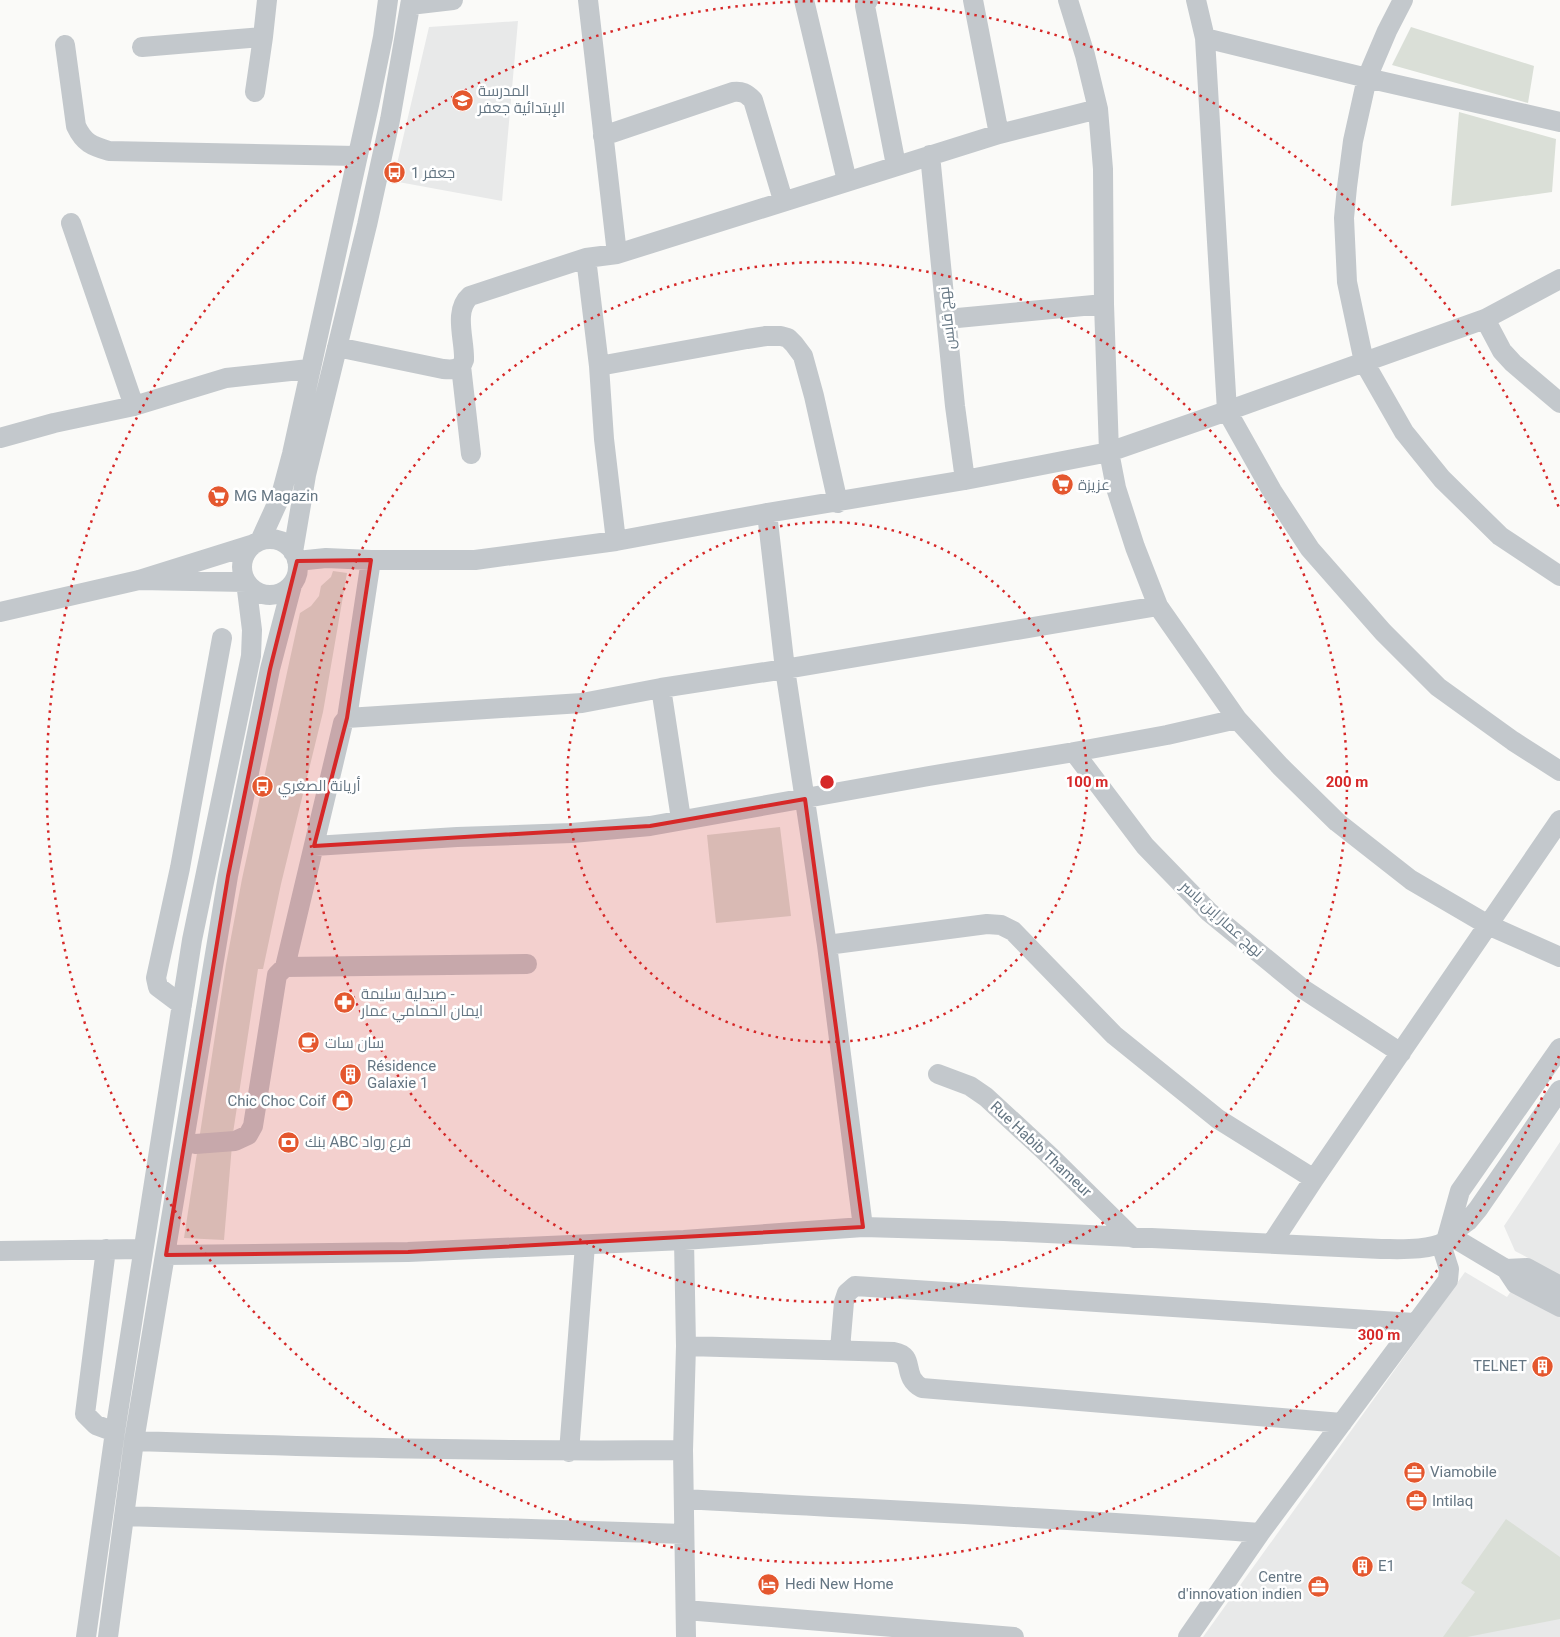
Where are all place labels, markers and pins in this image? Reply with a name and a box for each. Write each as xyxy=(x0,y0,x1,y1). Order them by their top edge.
place label: المدرسة الإبتدائية جعفر xyxy=(477,82,565,117)
school or university icon: المدرسة الإبتدائية جعفر xyxy=(450,88,474,112)
bus stop icon: جعفر 1 xyxy=(383,161,407,185)
place label: جعفر 1 xyxy=(411,164,455,182)
supermarket icon: عزيزة xyxy=(1050,473,1074,497)
place label: عزيزة xyxy=(1078,476,1110,494)
supermarket icon: MG Magazin xyxy=(206,484,230,508)
place label: MG Magazin xyxy=(234,487,318,505)
centre of rings xyxy=(818,773,836,791)
bus stop icon: أريانة الصغري xyxy=(250,774,274,798)
place label: أريانة الصغري xyxy=(278,776,360,798)
place label: صيدلية سليمة - ايمان الحمامي عمار xyxy=(360,985,483,1023)
pharmacy icon: صيدلية سليمة - ايمان الحمامي عمار xyxy=(333,991,357,1015)
cafe icon: سان سات xyxy=(297,1031,321,1055)
place label: سان سات xyxy=(325,1034,384,1053)
place label: Résidence Galaxie 1 xyxy=(367,1057,436,1092)
building icon: Résidence Galaxie 1 xyxy=(339,1063,363,1087)
shop icon: Chic Choc Coif xyxy=(330,1089,354,1113)
place label: Chic Choc Coif xyxy=(227,1092,327,1110)
bank icon: بنك ABC فرع رواد xyxy=(277,1130,301,1154)
place label: بنك ABC فرع رواد xyxy=(305,1133,411,1153)
building icon: TELNET xyxy=(1531,1354,1555,1378)
place label: TELNET xyxy=(1473,1357,1527,1375)
office icon: Viamobile xyxy=(1402,1460,1426,1484)
place label: Viamobile xyxy=(1430,1463,1497,1481)
office icon: Intilaq xyxy=(1404,1489,1428,1513)
place label: Intilaq xyxy=(1432,1492,1473,1510)
building icon: E1 xyxy=(1350,1554,1374,1578)
place label: E1 xyxy=(1378,1557,1395,1575)
place label: Centre d'innovation indien xyxy=(1178,1568,1302,1603)
hotel icon: Hedi New Home xyxy=(757,1572,781,1596)
office icon: Centre d'innovation indien xyxy=(1306,1574,1330,1598)
place label: Hedi New Home xyxy=(785,1575,894,1593)

